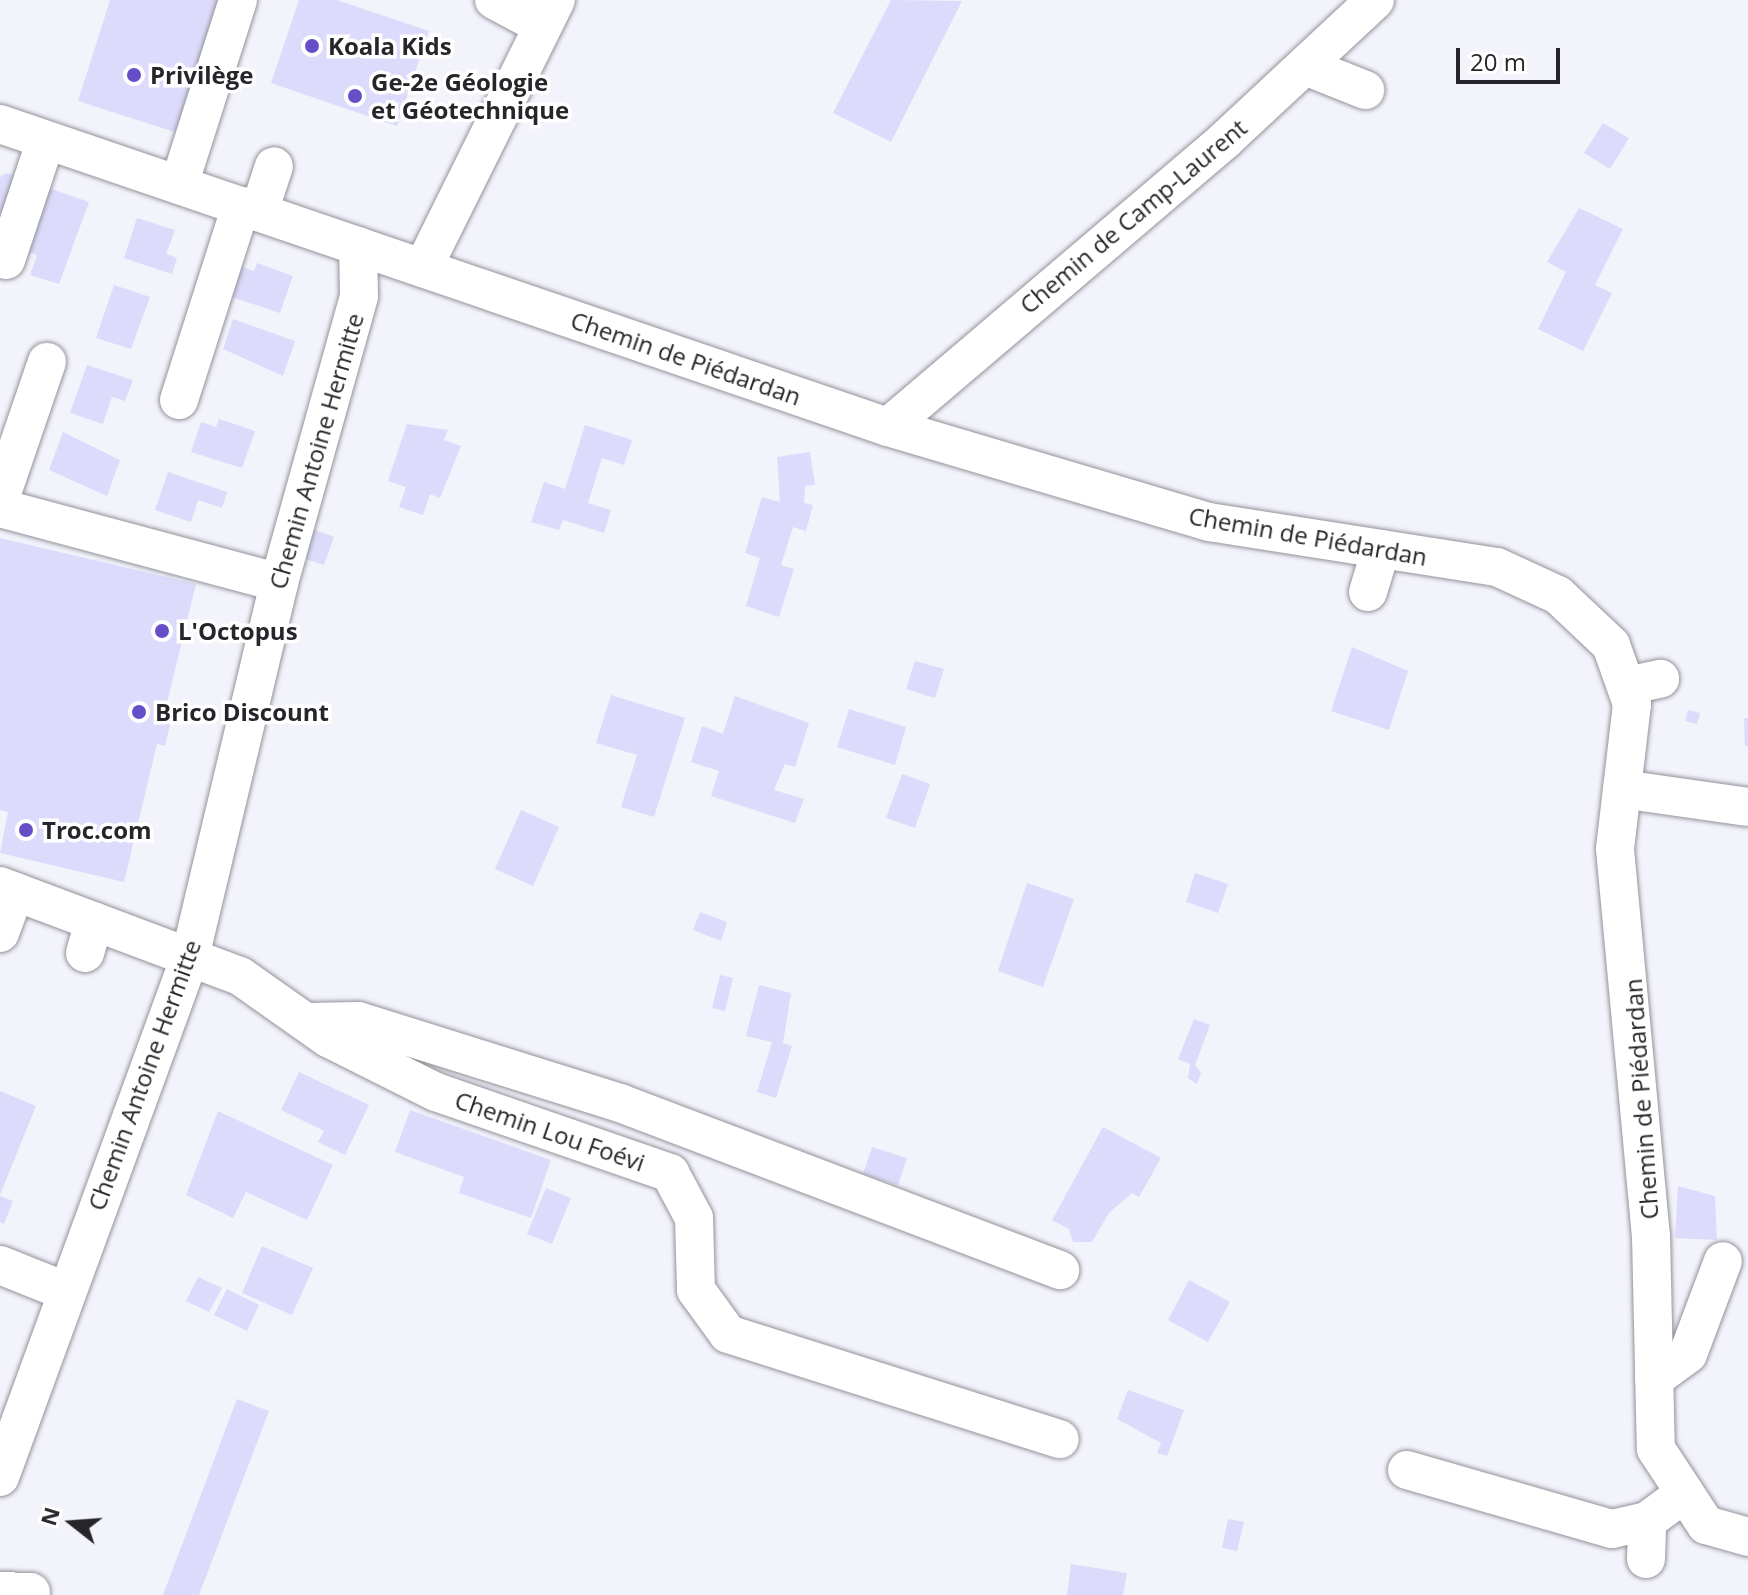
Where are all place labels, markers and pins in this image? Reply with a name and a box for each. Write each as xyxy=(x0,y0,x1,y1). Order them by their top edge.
place label: Koala Kids xyxy=(328,32,452,60)
marker: Koala Kids xyxy=(303,37,321,55)
place label: Privilège xyxy=(150,61,254,89)
marker: Privilège xyxy=(125,66,143,84)
place label: Ge-2e Géologie et Géotechnique xyxy=(371,68,569,124)
marker: Ge-2e Géologie et Géotechnique xyxy=(346,87,364,105)
place label: L'Octopus xyxy=(178,617,298,645)
marker: L'Octopus xyxy=(153,622,171,640)
place label: Brico Discount xyxy=(155,698,329,726)
marker: Brico Discount xyxy=(130,703,148,721)
place label: Troc.com xyxy=(42,816,152,844)
marker: Troc.com xyxy=(17,821,35,839)

